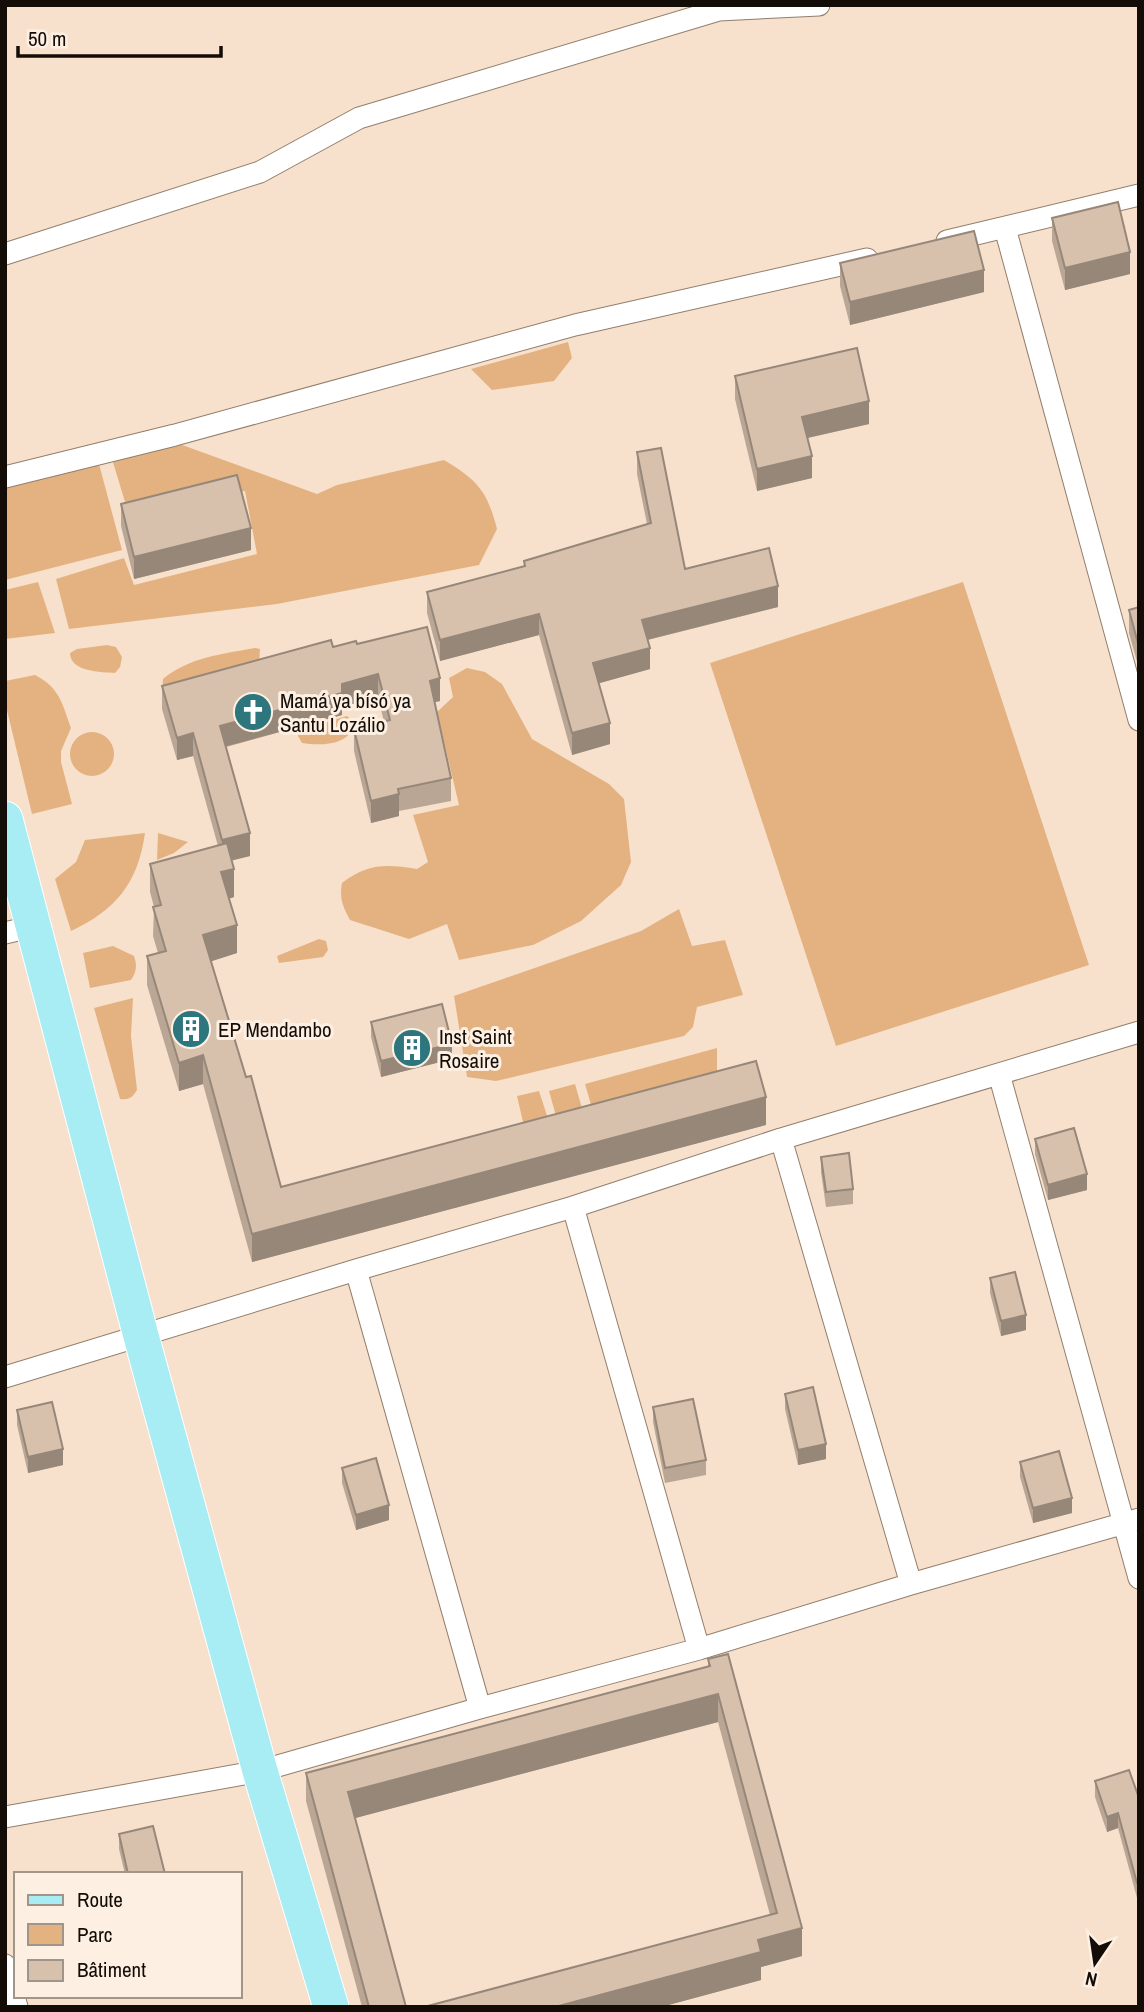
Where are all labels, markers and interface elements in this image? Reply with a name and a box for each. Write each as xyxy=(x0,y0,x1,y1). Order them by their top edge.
scale bar xyxy=(18,14,220,58)
text: 50 m xyxy=(28,24,66,53)
place label: Mamá ya bísó ya Santu Lozálio xyxy=(280,686,412,739)
church icon: Mamá ya bísó ya Santu Lozálio xyxy=(232,691,274,733)
building icon: EP Mendambo xyxy=(170,1008,212,1050)
place label: EP Mendambo xyxy=(218,1015,332,1044)
place label: Inst Saint Rosaire xyxy=(439,1022,512,1075)
building icon: Inst Saint Rosaire xyxy=(391,1027,433,1069)
legend xyxy=(14,1872,242,1998)
text: Route xyxy=(77,1885,123,1914)
text: Parc xyxy=(77,1920,112,1949)
north arrow xyxy=(1060,1928,1130,1998)
text: Bâtiment xyxy=(77,1955,146,1984)
text: N xyxy=(1083,1966,1100,1993)

